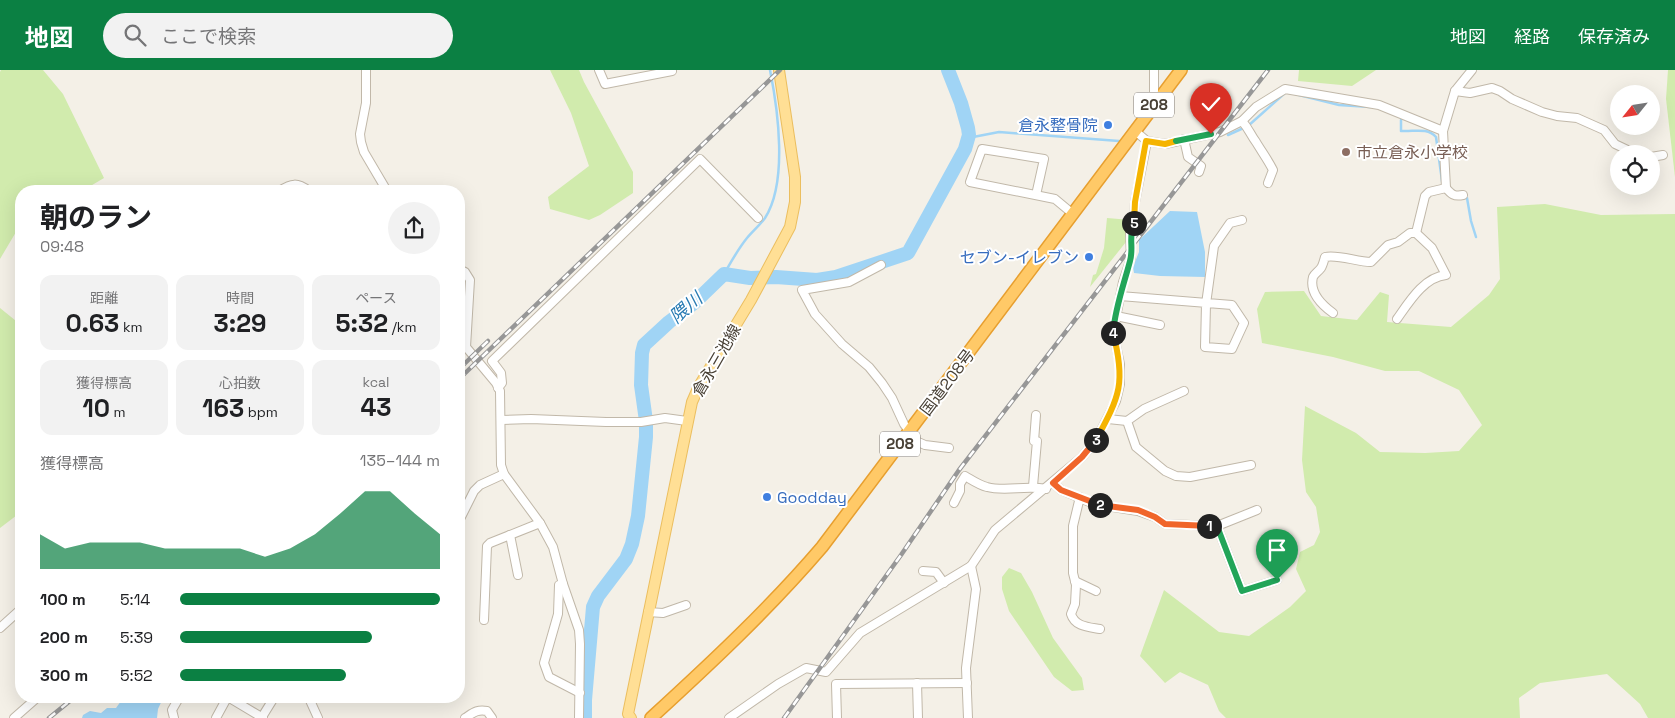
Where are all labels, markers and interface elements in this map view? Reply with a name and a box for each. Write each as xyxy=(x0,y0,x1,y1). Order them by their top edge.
search box xyxy=(103,13,453,58)
icon: search xyxy=(121,21,149,49)
text: 地図 xyxy=(25,22,73,53)
text: ここで検索 xyxy=(161,24,256,49)
text: 地図 xyxy=(1450,25,1486,48)
text: 経路 xyxy=(1514,25,1550,48)
text: 保存済み xyxy=(1578,25,1650,48)
pin xyxy=(1190,83,1232,134)
north arrow xyxy=(1610,85,1660,135)
map controls xyxy=(1610,85,1660,195)
icon: check xyxy=(1197,90,1225,118)
road number: 208 xyxy=(1134,92,1174,118)
place label: 倉永整骨院 xyxy=(1018,115,1098,136)
marker: 倉永整骨院 xyxy=(1102,119,1114,131)
place label: 市立倉永小学校 xyxy=(1356,142,1468,163)
button: locate xyxy=(1610,145,1660,195)
marker: 市立倉永小学校 xyxy=(1340,146,1352,158)
text: 朝のラン xyxy=(40,199,152,235)
button: share xyxy=(388,202,440,254)
pin: 5 xyxy=(1122,210,1146,236)
text: 5 xyxy=(1130,214,1139,232)
text: 09:48 xyxy=(40,236,84,257)
place label: セブン-イレブン xyxy=(960,247,1079,268)
marker: セブン-イレブン xyxy=(1083,251,1095,263)
water label: 隈川 xyxy=(665,286,708,328)
text: 距離 xyxy=(90,289,118,307)
text: 時間 xyxy=(226,289,254,307)
text: ペース xyxy=(355,289,397,307)
text: 0.63 xyxy=(66,307,119,339)
text: 3:29 xyxy=(214,307,266,339)
text: 5:32 xyxy=(336,307,388,339)
text: km xyxy=(119,318,142,336)
text: /km xyxy=(388,318,416,336)
street label: 倉永三池線 xyxy=(687,320,746,400)
pin: 4 xyxy=(1100,320,1126,346)
text: 4 xyxy=(1109,324,1118,342)
street label: 国道208号 xyxy=(916,345,979,420)
text: kcal xyxy=(362,373,390,391)
text: 獲得標高 xyxy=(76,374,132,392)
text: 心拍数 xyxy=(219,374,261,392)
text: 43 xyxy=(360,391,392,423)
text: 10 xyxy=(82,392,110,424)
text: 163 xyxy=(202,392,244,424)
text: m xyxy=(110,403,126,421)
text: bpm xyxy=(244,403,278,421)
pin: 3 xyxy=(1084,428,1108,452)
text: 3 xyxy=(1092,431,1101,449)
road number: 208 xyxy=(880,432,920,456)
text: 135–144 m xyxy=(360,450,440,471)
text: 獲得標高 xyxy=(40,453,104,474)
place label: Goodday xyxy=(777,487,847,508)
marker: Goodday xyxy=(761,491,773,503)
pin: 2 xyxy=(1088,492,1112,518)
text: 2 xyxy=(1096,496,1105,514)
pin: 1 xyxy=(1196,514,1222,538)
text: 1 xyxy=(1206,517,1213,535)
pin xyxy=(1256,529,1298,580)
icon: arrive xyxy=(1263,536,1291,564)
text: 100 m xyxy=(40,589,86,610)
text: 5:14 xyxy=(120,589,150,610)
text: 200 m xyxy=(40,627,88,648)
text: 5:39 xyxy=(120,627,153,648)
text: 300 m xyxy=(40,665,88,686)
text: 5:52 xyxy=(120,665,153,686)

